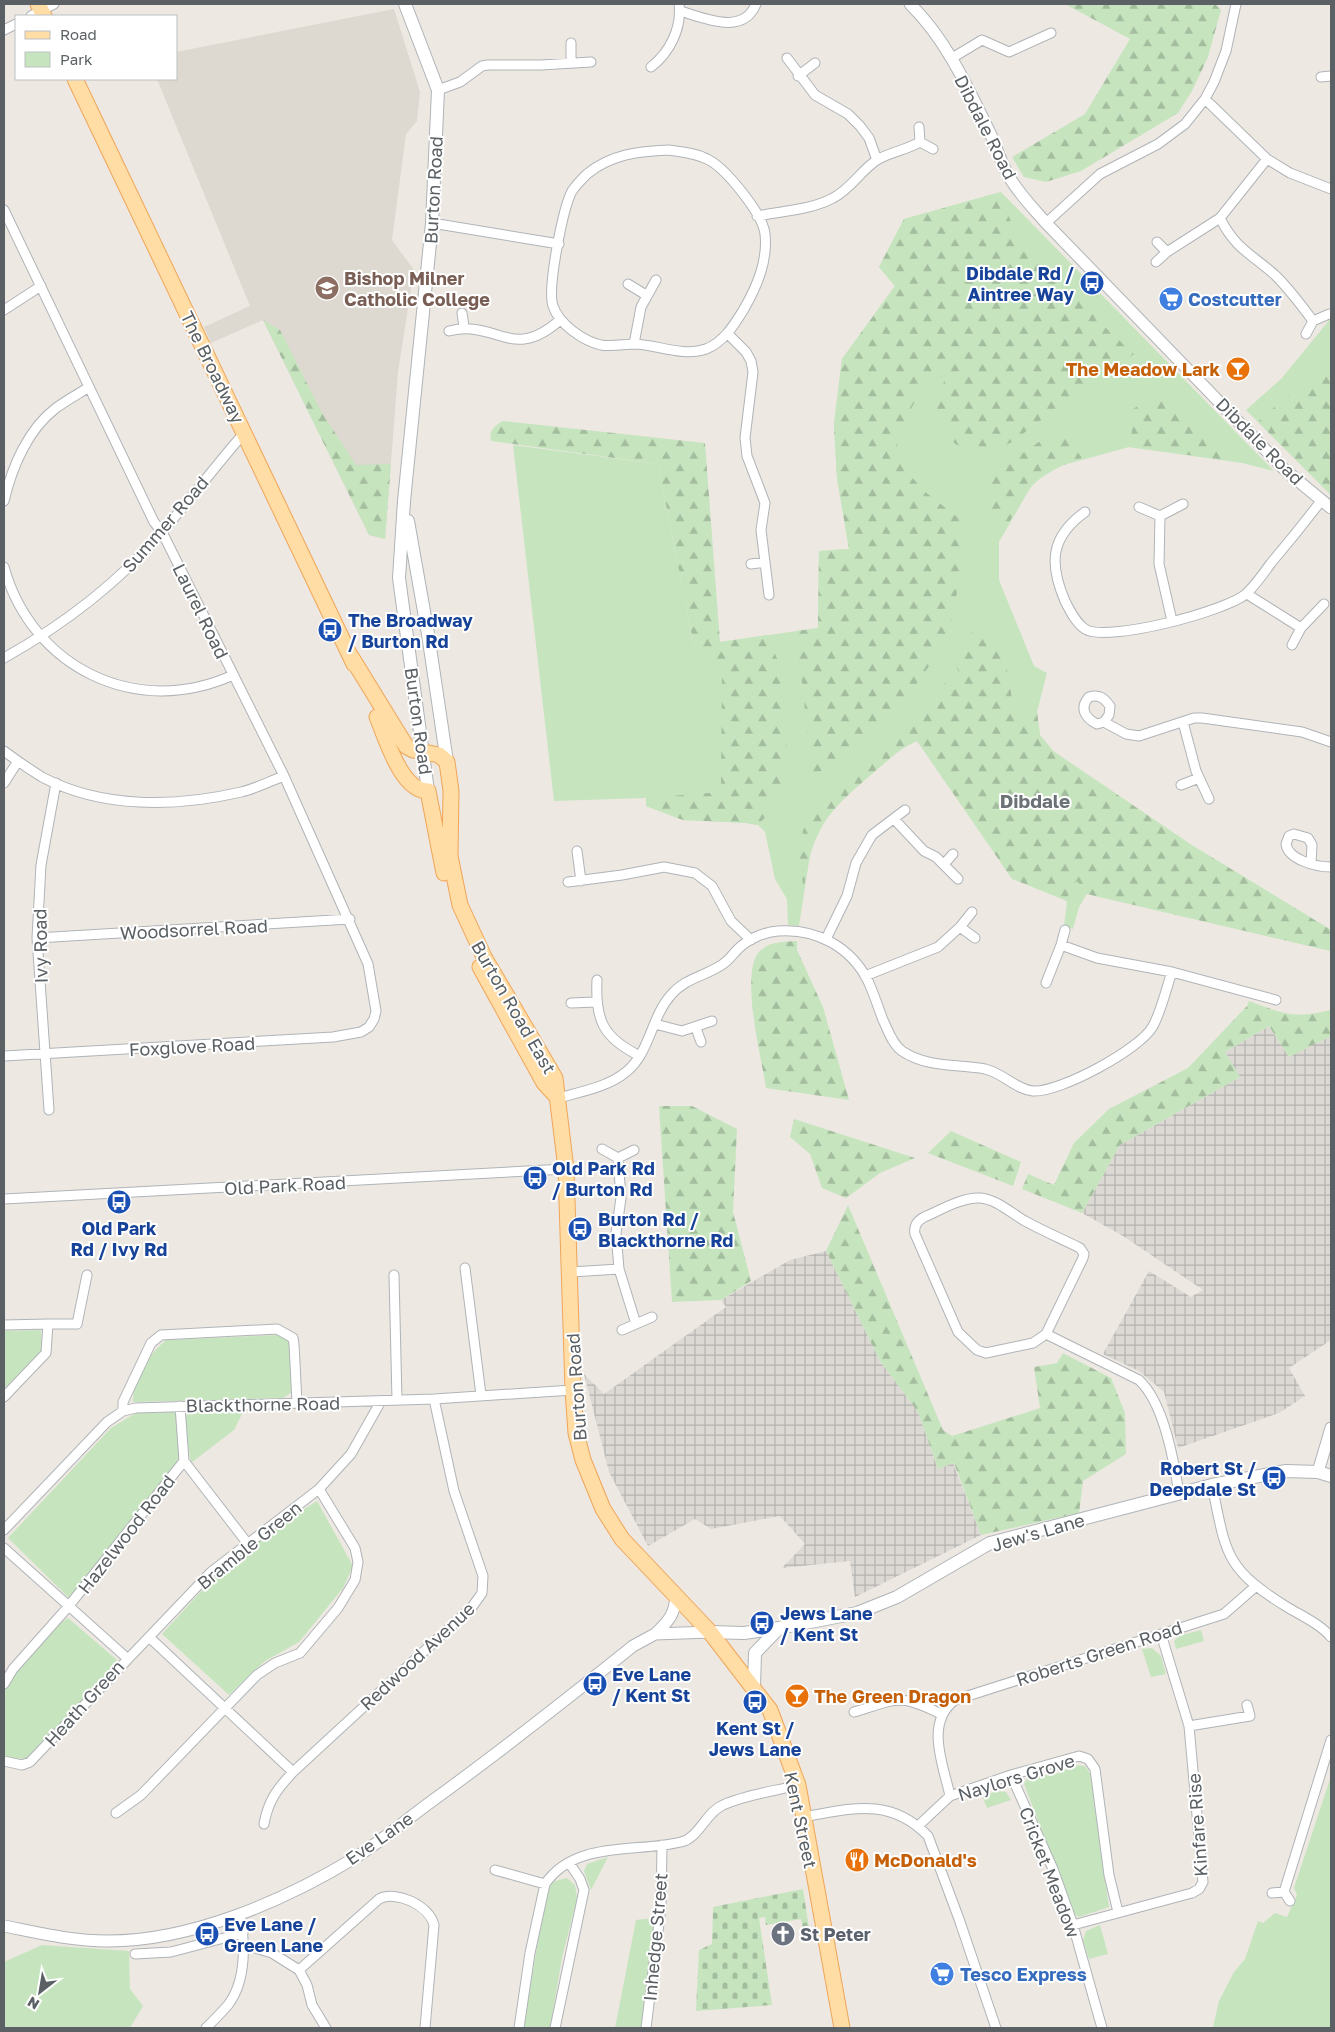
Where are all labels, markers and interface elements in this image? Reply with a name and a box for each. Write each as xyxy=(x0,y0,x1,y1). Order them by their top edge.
legend xyxy=(15,15,178,80)
text: Road xyxy=(60,25,97,43)
text: Park xyxy=(60,50,93,68)
street label: Dibdale Road xyxy=(950,71,1022,183)
street label: Burton Road xyxy=(419,135,447,245)
place label: Dibdale Rd / Aintree Way xyxy=(966,262,1074,305)
place label: Bishop Milner Catholic College xyxy=(344,267,490,310)
bus stop icon: Dibdale Rd / Aintree Way xyxy=(1079,270,1105,296)
school or university icon: Bishop Milner Catholic College xyxy=(314,275,340,301)
supermarket icon: Costcutter xyxy=(1158,286,1184,312)
place label: Costcutter xyxy=(1188,288,1282,310)
street label: The Broadway xyxy=(176,307,250,427)
bar icon: The Meadow Lark xyxy=(1225,356,1251,382)
place label: The Meadow Lark xyxy=(1066,358,1221,380)
street label: Dibdale Road xyxy=(1212,393,1308,489)
street label: Summer Road xyxy=(117,471,213,577)
street label: Laurel Road xyxy=(169,560,233,662)
place label: The Broadway / Burton Rd xyxy=(348,609,473,652)
bus stop icon: The Broadway / Burton Rd xyxy=(317,617,343,643)
street label: Burton Road xyxy=(401,666,437,776)
district label: Dibdale xyxy=(1000,789,1070,812)
street label: Ivy Road xyxy=(28,908,52,984)
street label: Woodsorrel Road xyxy=(119,914,269,944)
street label: Burton Road East xyxy=(467,936,561,1078)
street label: Foxglove Road xyxy=(128,1032,256,1060)
place label: Old Park Rd / Burton Rd xyxy=(552,1157,655,1200)
bus stop icon: Old Park Rd / Burton Rd xyxy=(522,1165,548,1191)
street label: Old Park Road xyxy=(223,1171,347,1199)
bus stop icon: Old Park Rd / Ivy Rd xyxy=(106,1189,132,1215)
place label: Burton Rd / Blackthorne Rd xyxy=(598,1208,733,1251)
bus stop icon: Burton Rd / Blackthorne Rd xyxy=(567,1216,593,1242)
place label: Old Park Rd / Ivy Rd xyxy=(71,1217,167,1260)
street label: Burton Road xyxy=(561,1332,591,1442)
street label: Blackthorne Road xyxy=(186,1392,340,1416)
place label: Robert St / Deepdale St xyxy=(1149,1457,1256,1500)
bus stop icon: Robert St / Deepdale St xyxy=(1261,1465,1287,1491)
street label: Hazelwood Road xyxy=(73,1470,179,1598)
street label: Bramble Green xyxy=(192,1496,306,1594)
street label: Jew's Lane xyxy=(989,1508,1087,1556)
street label: Redwood Avenue xyxy=(355,1597,479,1715)
place label: Jews Lane / Kent St xyxy=(780,1602,873,1645)
bus stop icon: Jews Lane / Kent St xyxy=(749,1610,775,1636)
street label: Roberts Green Road xyxy=(1013,1616,1185,1690)
street label: Heath Green xyxy=(40,1655,128,1751)
place label: Eve Lane / Kent St xyxy=(612,1663,691,1706)
bus stop icon: Eve Lane / Kent St xyxy=(582,1671,608,1697)
bar icon: The Green Dragon xyxy=(784,1683,810,1709)
place label: The Green Dragon xyxy=(814,1685,971,1707)
bus stop icon: Kent St / Jews Lane xyxy=(742,1689,768,1715)
place label: Kent St / Jews Lane xyxy=(709,1717,802,1760)
street label: Naylors Grove xyxy=(955,1749,1077,1805)
street label: Kent Street xyxy=(780,1770,822,1870)
street label: Kinfare Rise xyxy=(1182,1773,1212,1877)
street label: Cricket Meadow xyxy=(1015,1804,1085,1941)
street label: Eve Lane xyxy=(341,1807,417,1869)
restaurant icon: McDonald's xyxy=(844,1847,870,1873)
place label: McDonald's xyxy=(874,1849,977,1871)
street label: Inhedge Street xyxy=(638,1872,672,2002)
place label: Eve Lane / Green Lane xyxy=(224,1913,323,1956)
bus stop icon: Eve Lane / Green Lane xyxy=(194,1921,220,1947)
church icon: St Peter xyxy=(770,1921,796,1947)
place label: St Peter xyxy=(800,1923,871,1945)
supermarket icon: Tesco Express xyxy=(929,1961,955,1987)
place label: Tesco Express xyxy=(960,1963,1087,1985)
north arrow xyxy=(15,1967,65,2017)
text: N xyxy=(24,1994,42,2014)

